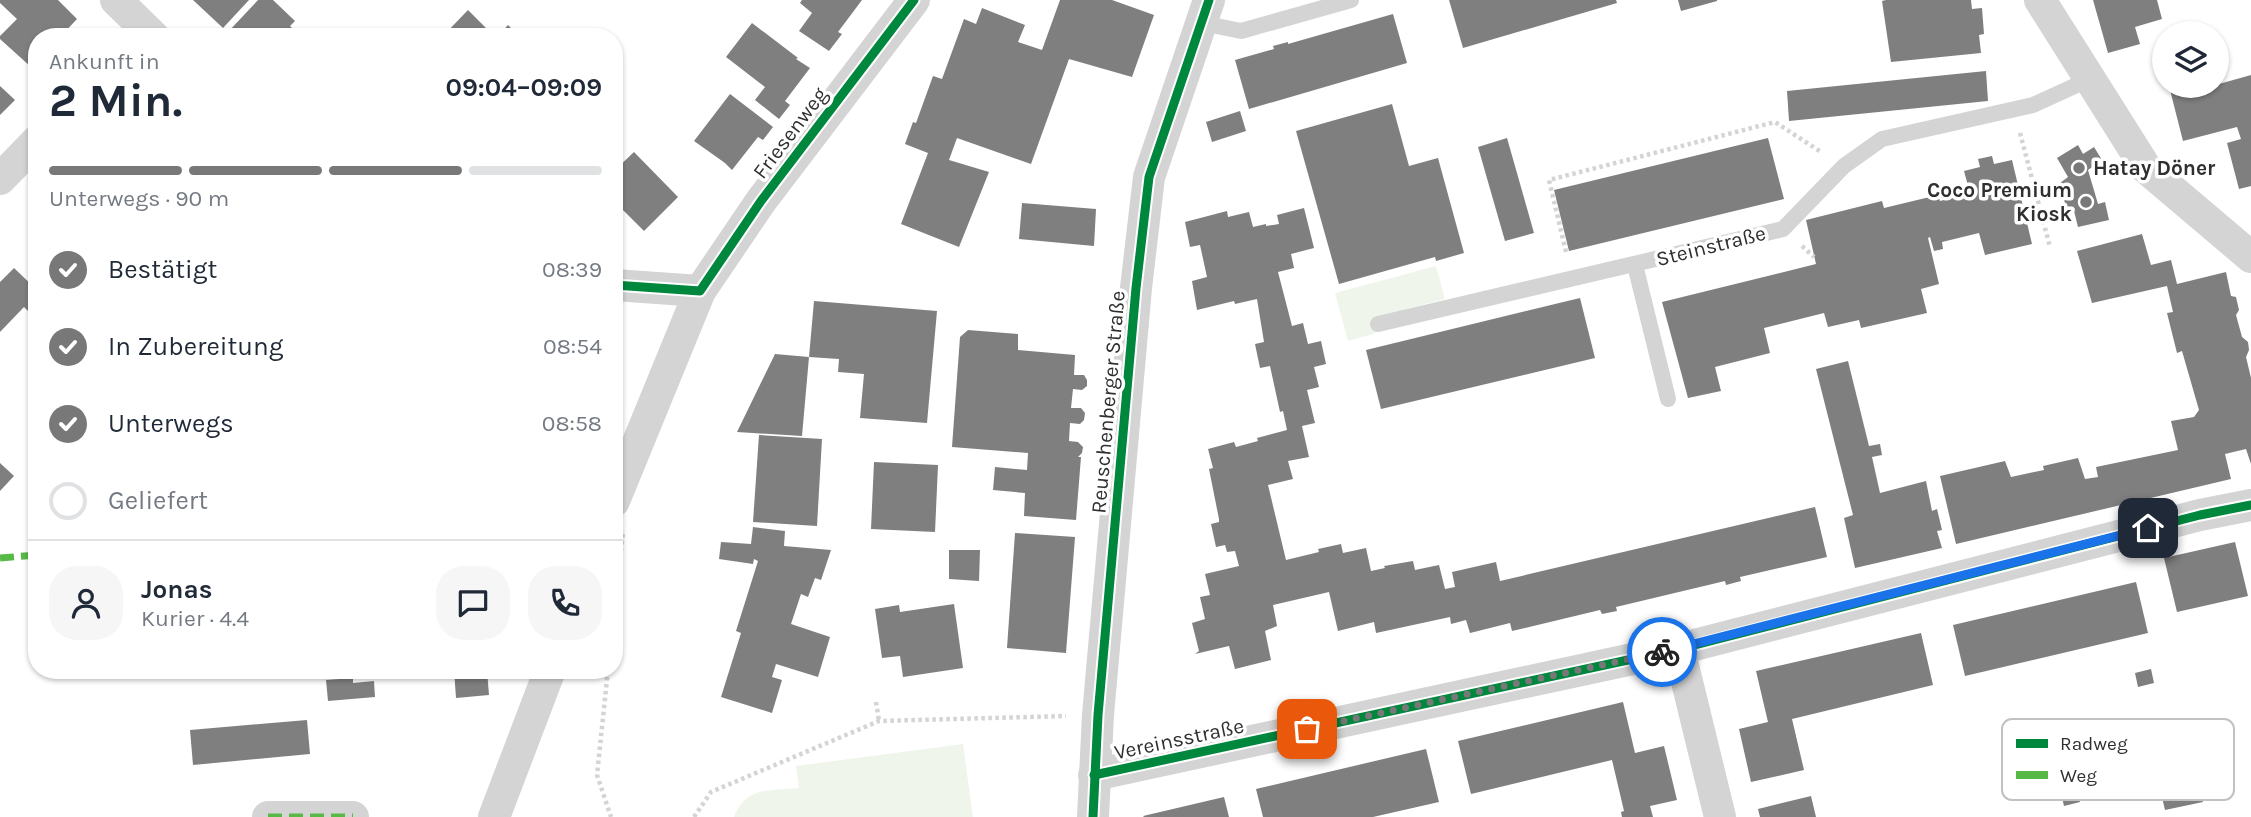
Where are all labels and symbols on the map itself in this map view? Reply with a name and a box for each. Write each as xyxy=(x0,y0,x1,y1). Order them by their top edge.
street label: Friesenweg xyxy=(748,83,832,183)
place label: Hatay Döner xyxy=(2093,156,2216,180)
marker: Hatay Döner xyxy=(2071,160,2087,176)
place label: Coco Premium Kiosk xyxy=(1927,178,2073,226)
marker: Coco Premium Kiosk xyxy=(2078,194,2094,210)
street label: Steinstraße xyxy=(1654,221,1768,271)
street label: Reuschenberger Straße xyxy=(1086,290,1130,514)
pin xyxy=(2118,498,2178,558)
courier xyxy=(1627,617,1697,687)
pin xyxy=(1277,699,1337,759)
street label: Vereinsstraße xyxy=(1112,714,1246,764)
legend xyxy=(2002,719,2234,800)
text: Radweg xyxy=(2060,733,2128,755)
text: Weg xyxy=(2060,765,2097,787)

